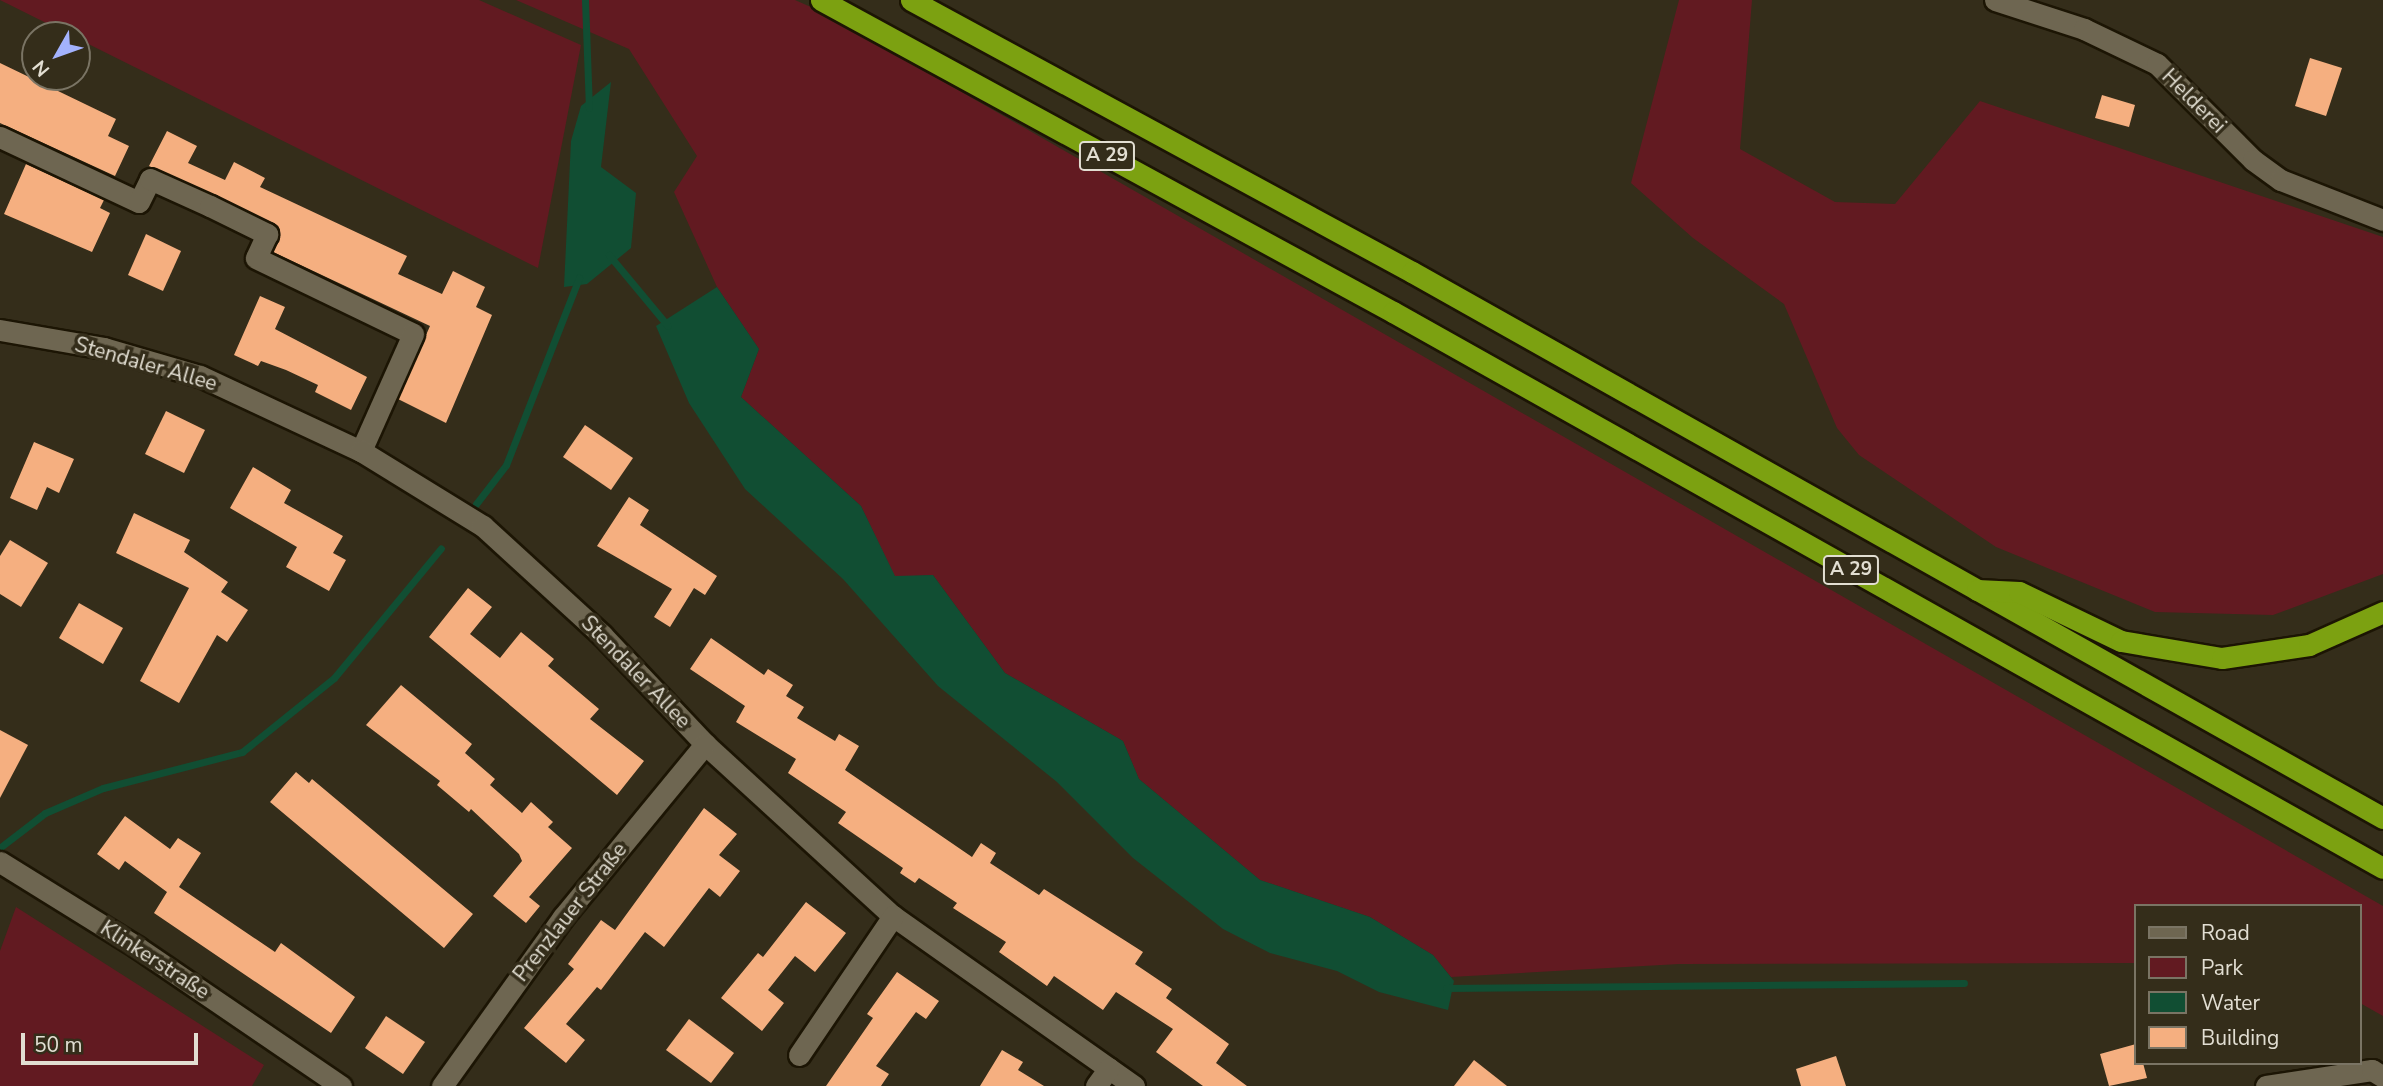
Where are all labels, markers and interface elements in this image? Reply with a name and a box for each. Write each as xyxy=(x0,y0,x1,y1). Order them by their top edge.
north arrow xyxy=(21,21,91,91)
text: N xyxy=(27,54,56,82)
street label: Helderei xyxy=(2157,64,2231,138)
road number: A 29 xyxy=(1077,140,1137,172)
street label: Stendaler Allee xyxy=(72,332,220,396)
road number: A 29 xyxy=(1821,554,1881,586)
street label: Stendaler Allee xyxy=(576,610,696,734)
street label: Prenzlauer Straße xyxy=(508,838,632,986)
legend xyxy=(2134,904,2362,1065)
street label: Klinkerstraße xyxy=(96,915,214,1005)
text: Road xyxy=(2201,919,2250,947)
text: Park xyxy=(2201,954,2243,982)
text: Water xyxy=(2201,989,2260,1017)
scale bar xyxy=(24,1020,201,1064)
text: Building xyxy=(2201,1024,2279,1052)
text: 50 m xyxy=(34,1031,83,1059)

